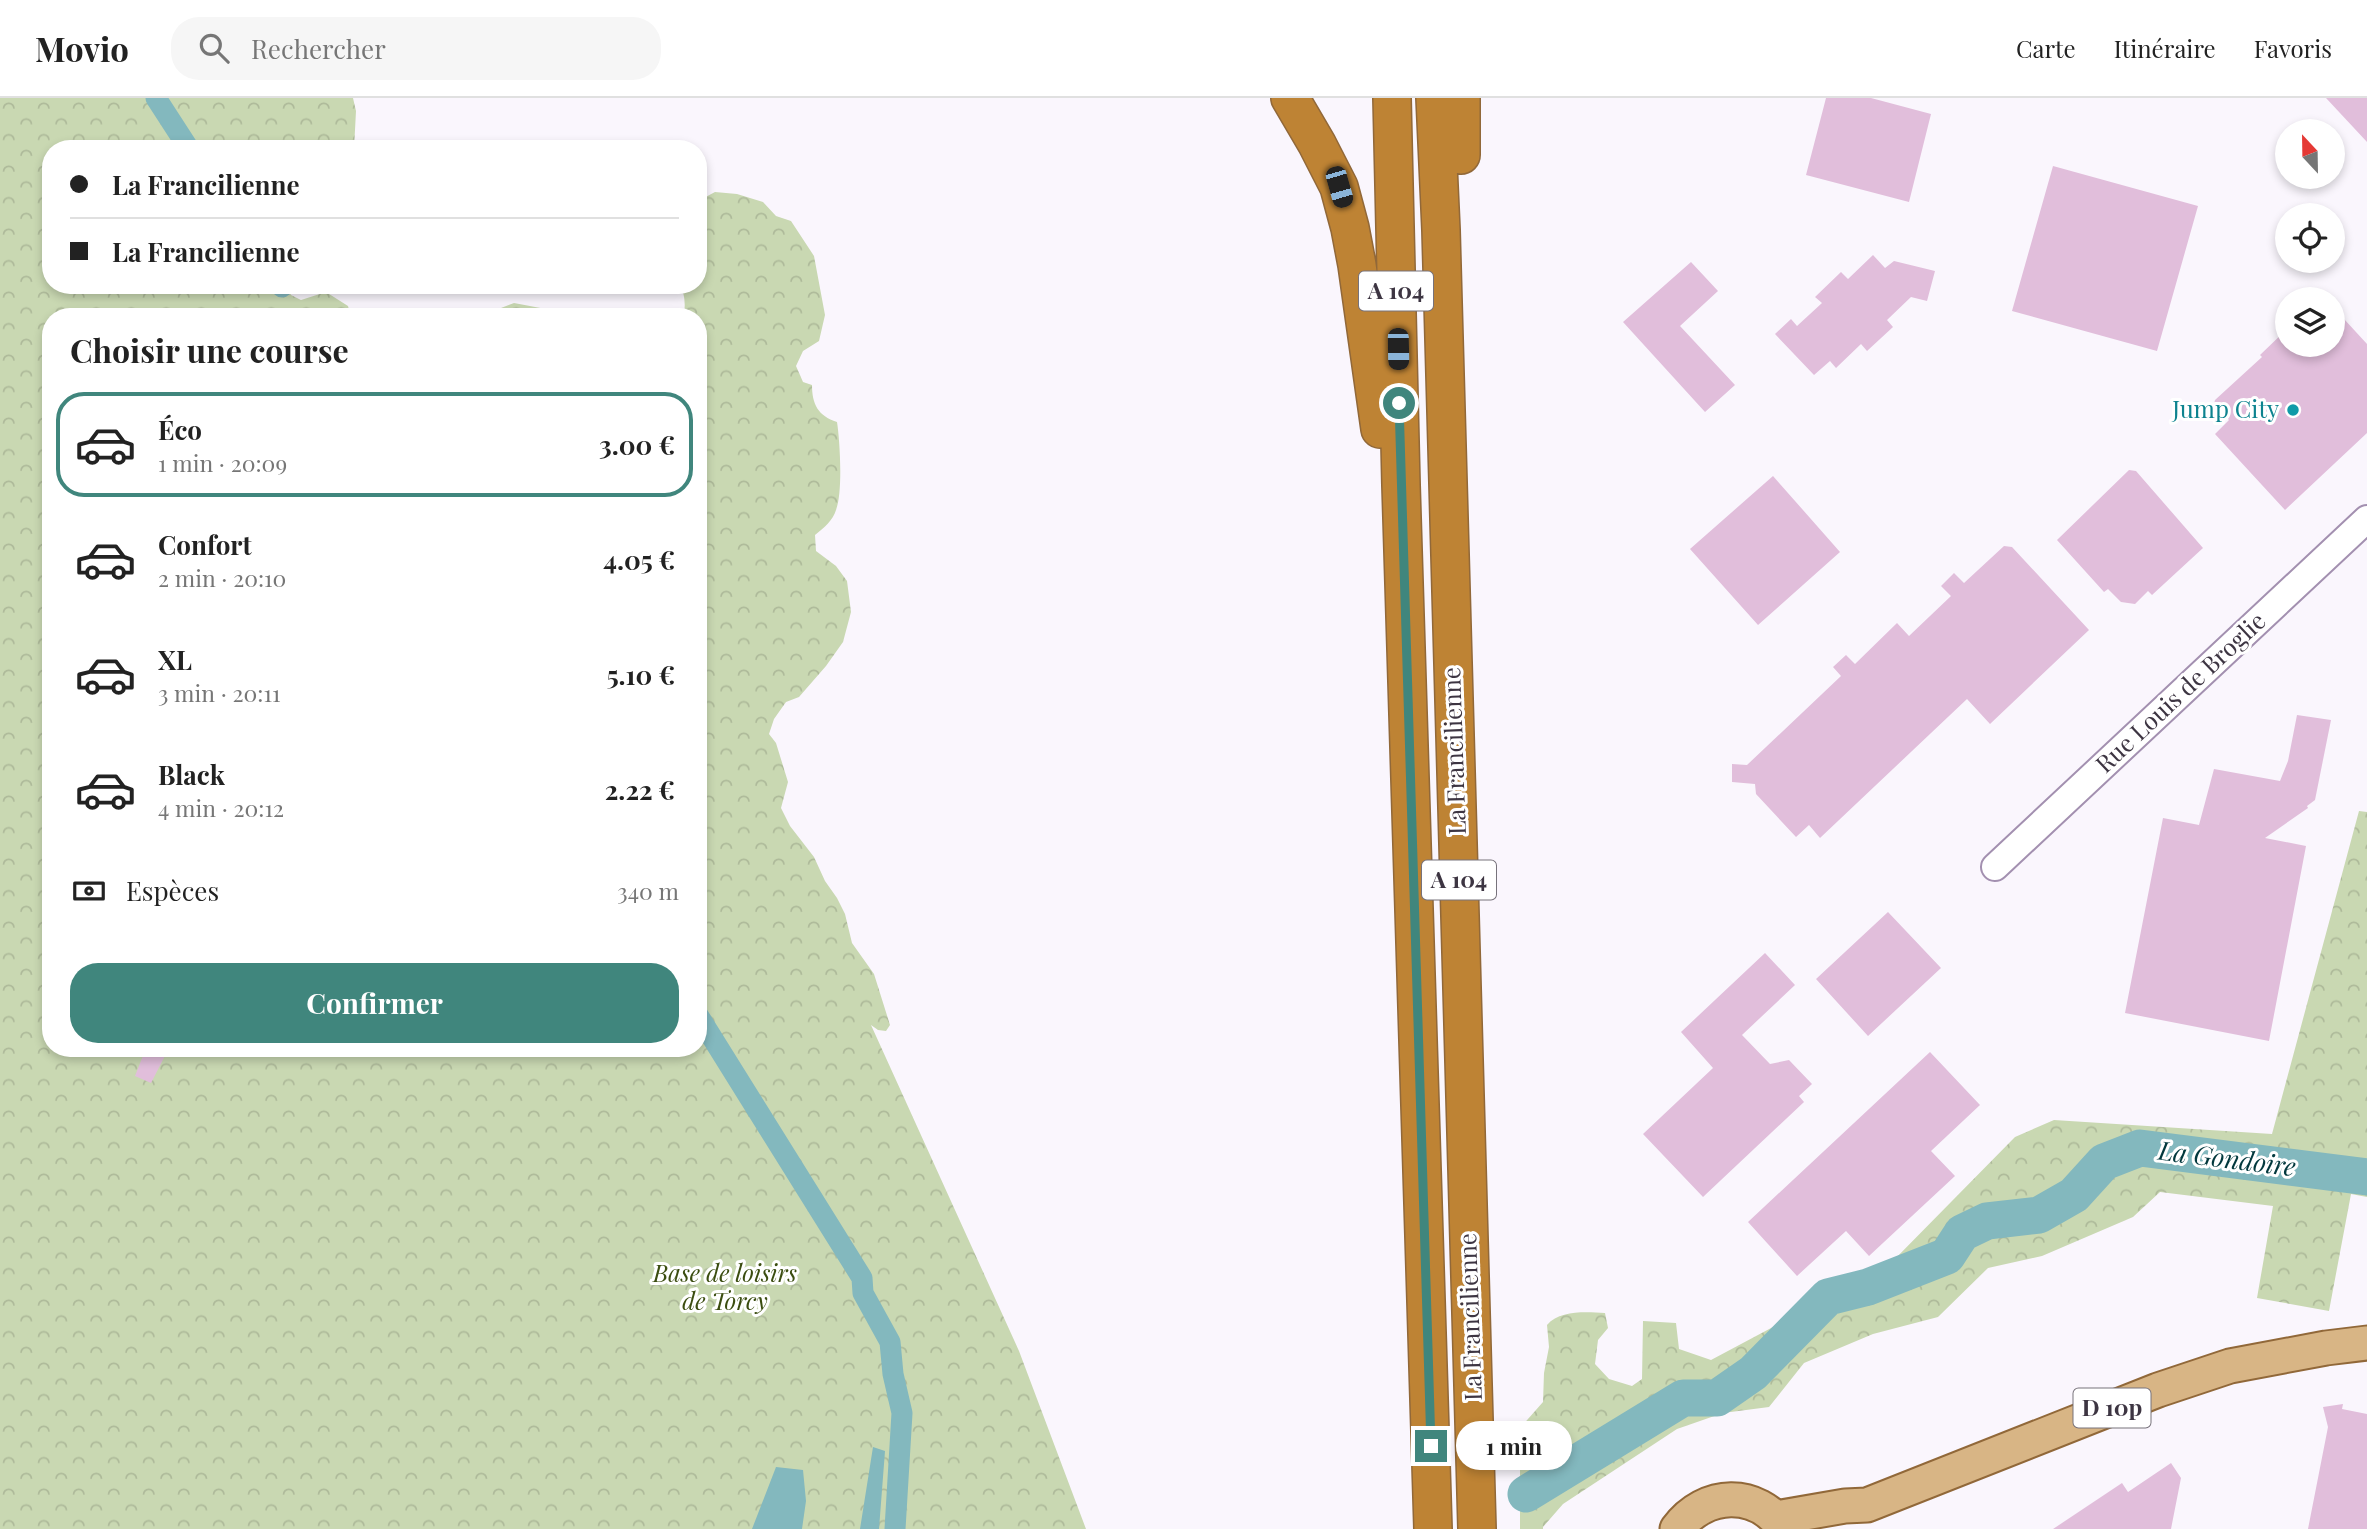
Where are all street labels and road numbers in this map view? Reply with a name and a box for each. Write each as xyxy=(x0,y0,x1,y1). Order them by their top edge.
road number: A 104 xyxy=(1359,272,1433,310)
street label: Rue Louis de Broglie xyxy=(2088,604,2272,779)
street label: La Francilienne xyxy=(1434,667,1472,836)
road number: A 104 xyxy=(1422,860,1496,900)
street label: La Francilienne xyxy=(1450,1233,1488,1402)
road number: D 10p xyxy=(2074,1388,2150,1428)

